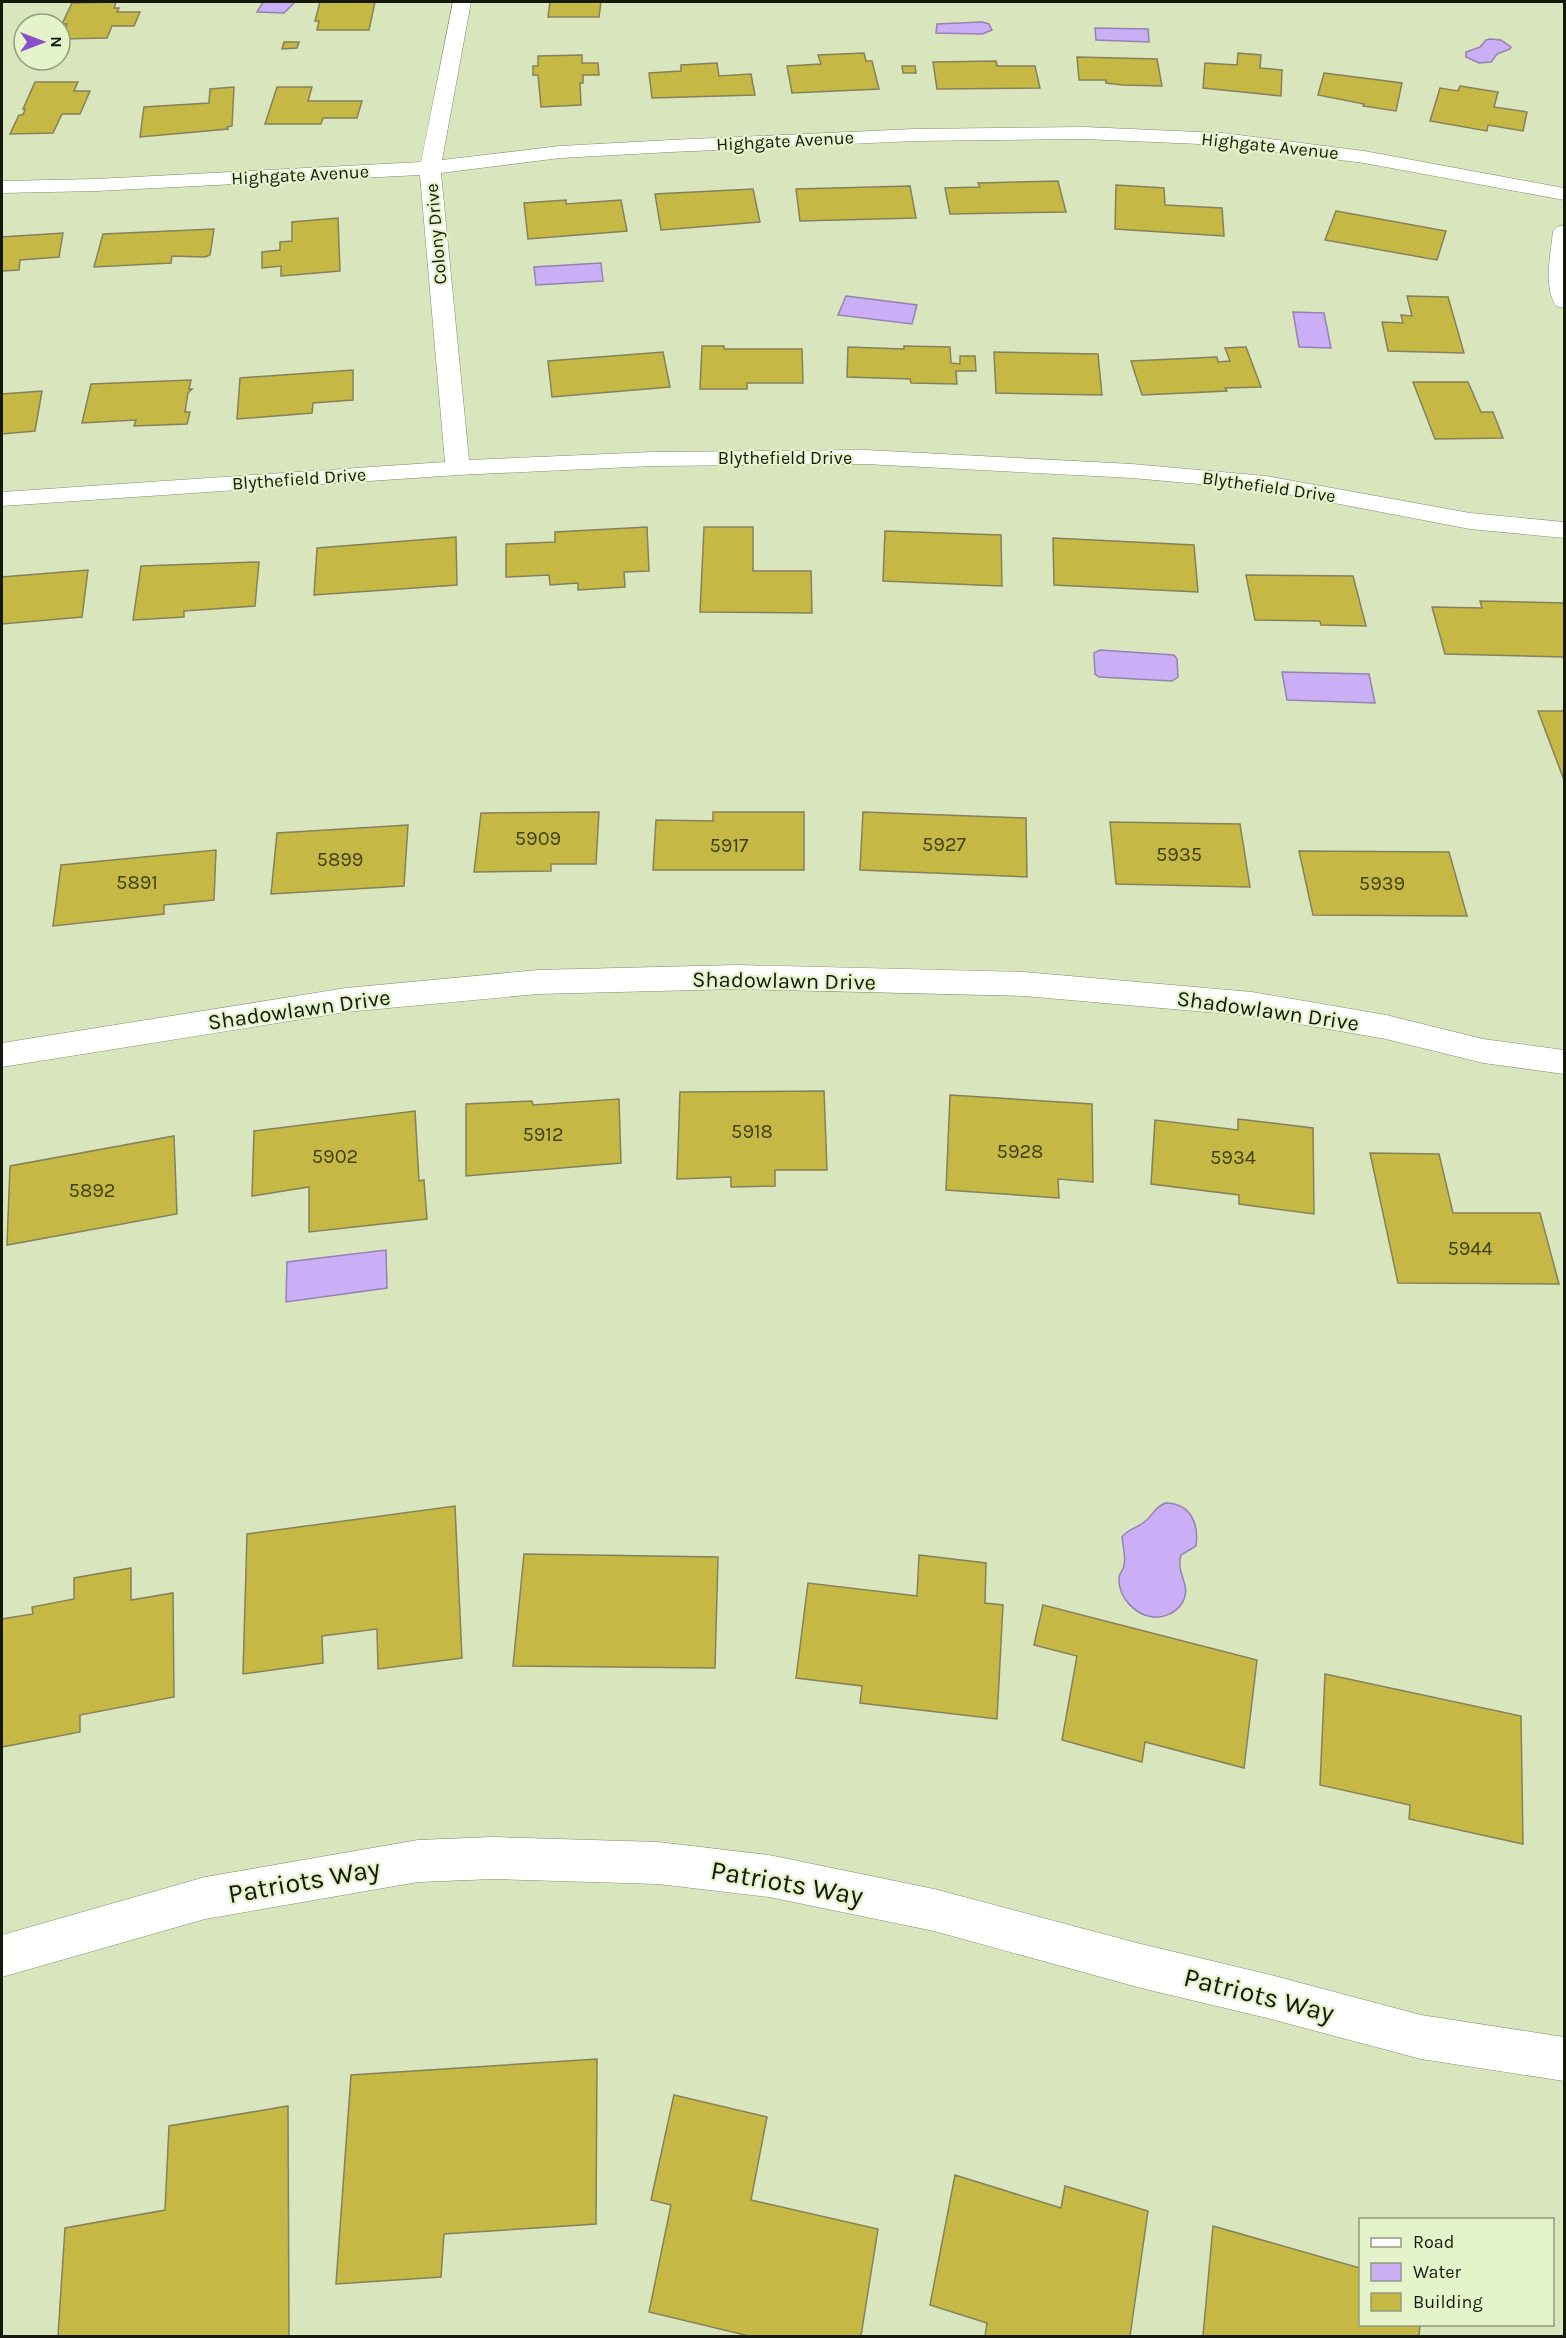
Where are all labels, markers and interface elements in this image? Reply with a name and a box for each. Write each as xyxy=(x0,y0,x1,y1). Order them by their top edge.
north arrow xyxy=(12,12,72,72)
text: N xyxy=(47,36,66,48)
street label: Highgate Avenue xyxy=(716,126,854,156)
street label: Highgate Avenue xyxy=(1200,128,1340,164)
street label: Highgate Avenue xyxy=(231,160,369,190)
street label: Colony Drive xyxy=(421,183,451,285)
street label: Blythefield Drive xyxy=(718,447,852,469)
street label: Blythefield Drive xyxy=(231,463,367,495)
street label: Blythefield Drive xyxy=(1201,467,1337,507)
house number: 5909 xyxy=(515,827,561,850)
house number: 5927 xyxy=(922,833,967,856)
house number: 5917 xyxy=(710,834,749,857)
house number: 5935 xyxy=(1156,843,1202,866)
house number: 5899 xyxy=(317,848,363,871)
house number: 5891 xyxy=(116,871,158,894)
house number: 5939 xyxy=(1359,872,1405,895)
street label: Shadowlawn Drive xyxy=(692,966,876,996)
street label: Shadowlawn Drive xyxy=(206,984,392,1036)
street label: Shadowlawn Drive xyxy=(1175,985,1361,1037)
house number: 5918 xyxy=(731,1120,773,1143)
house number: 5912 xyxy=(522,1123,564,1146)
house number: 5928 xyxy=(997,1140,1043,1163)
house number: 5902 xyxy=(312,1145,358,1168)
house number: 5934 xyxy=(1210,1146,1256,1169)
house number: 5892 xyxy=(69,1179,115,1202)
house number: 5944 xyxy=(1447,1237,1493,1260)
street label: Patriots Way xyxy=(225,1852,383,1910)
street label: Patriots Way xyxy=(708,1854,866,1912)
street label: Patriots Way xyxy=(1180,1961,1338,2029)
legend xyxy=(1359,2218,1554,2326)
text: Road xyxy=(1413,2231,1454,2253)
text: Water xyxy=(1413,2261,1461,2283)
text: Building xyxy=(1413,2291,1483,2313)

